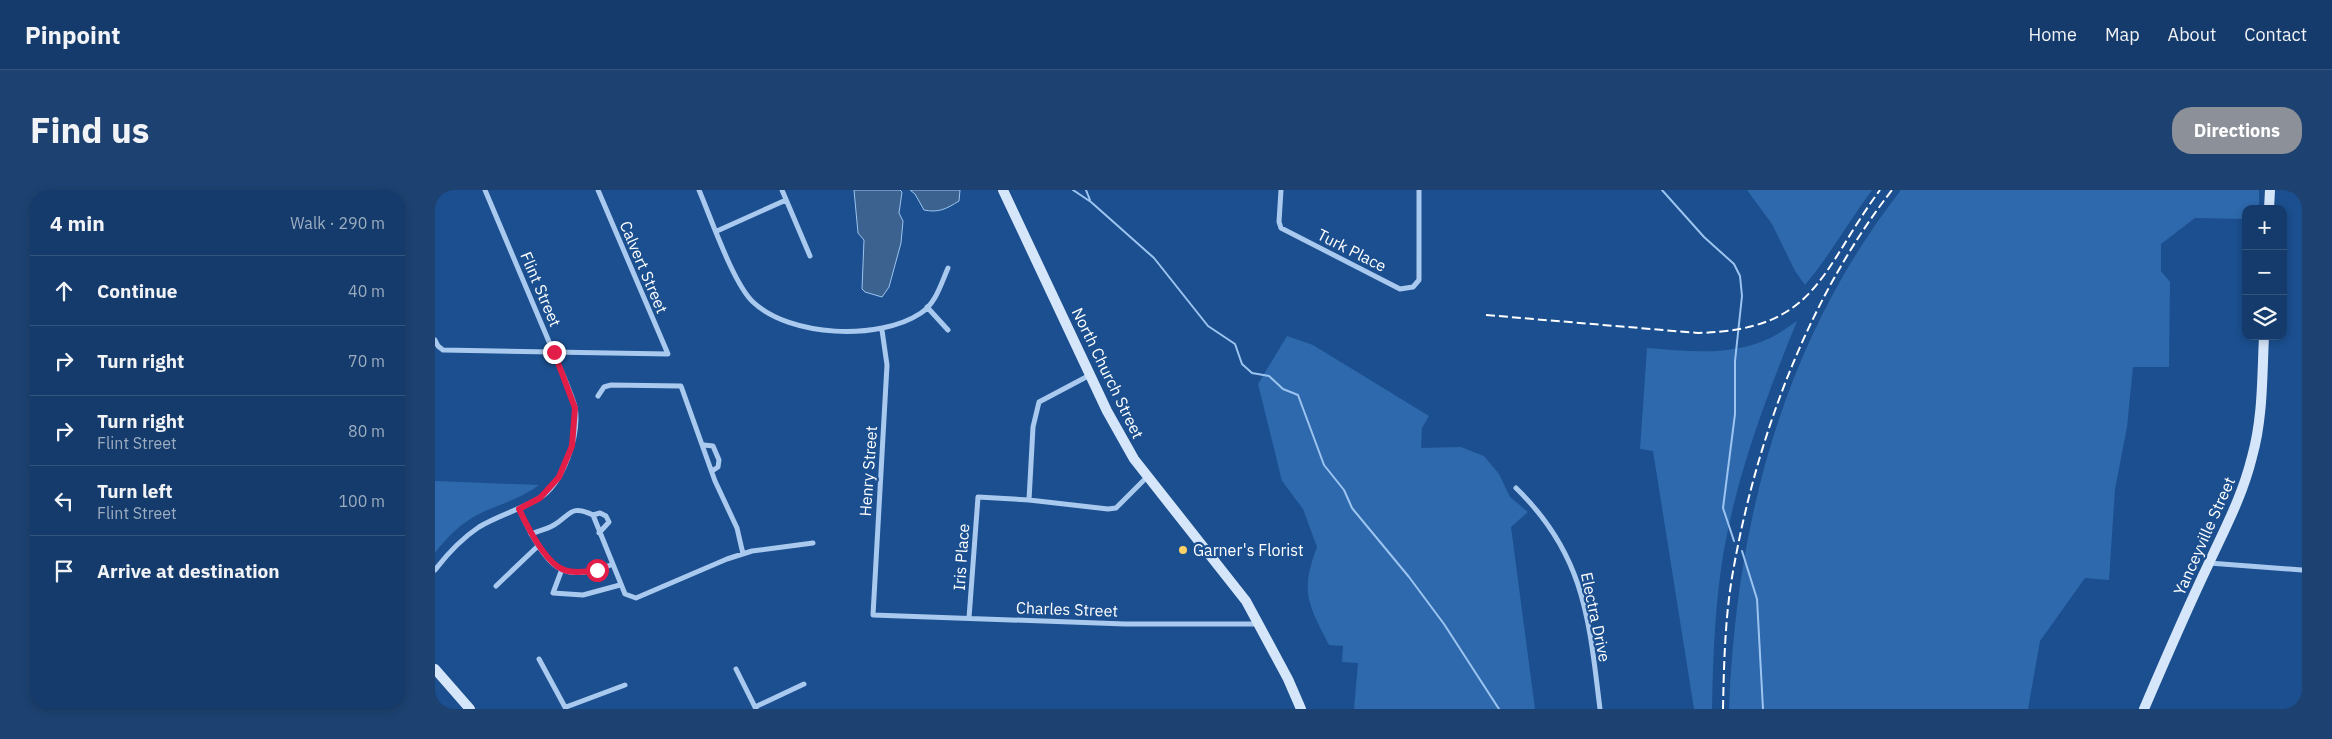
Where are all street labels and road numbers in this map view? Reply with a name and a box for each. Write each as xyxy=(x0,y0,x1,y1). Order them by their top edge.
street label: Calvert Street xyxy=(616,218,672,316)
street label: Turk Place xyxy=(1314,224,1390,276)
street label: Flint Street xyxy=(516,248,566,330)
street label: North Church Street xyxy=(1068,304,1148,442)
street label: Henry Street xyxy=(855,425,881,517)
street label: Yanceyville Street xyxy=(2169,474,2239,598)
street label: Iris Place xyxy=(949,523,973,591)
street label: Electra Drive xyxy=(1577,570,1615,664)
street label: Charles Street xyxy=(1016,597,1118,621)

